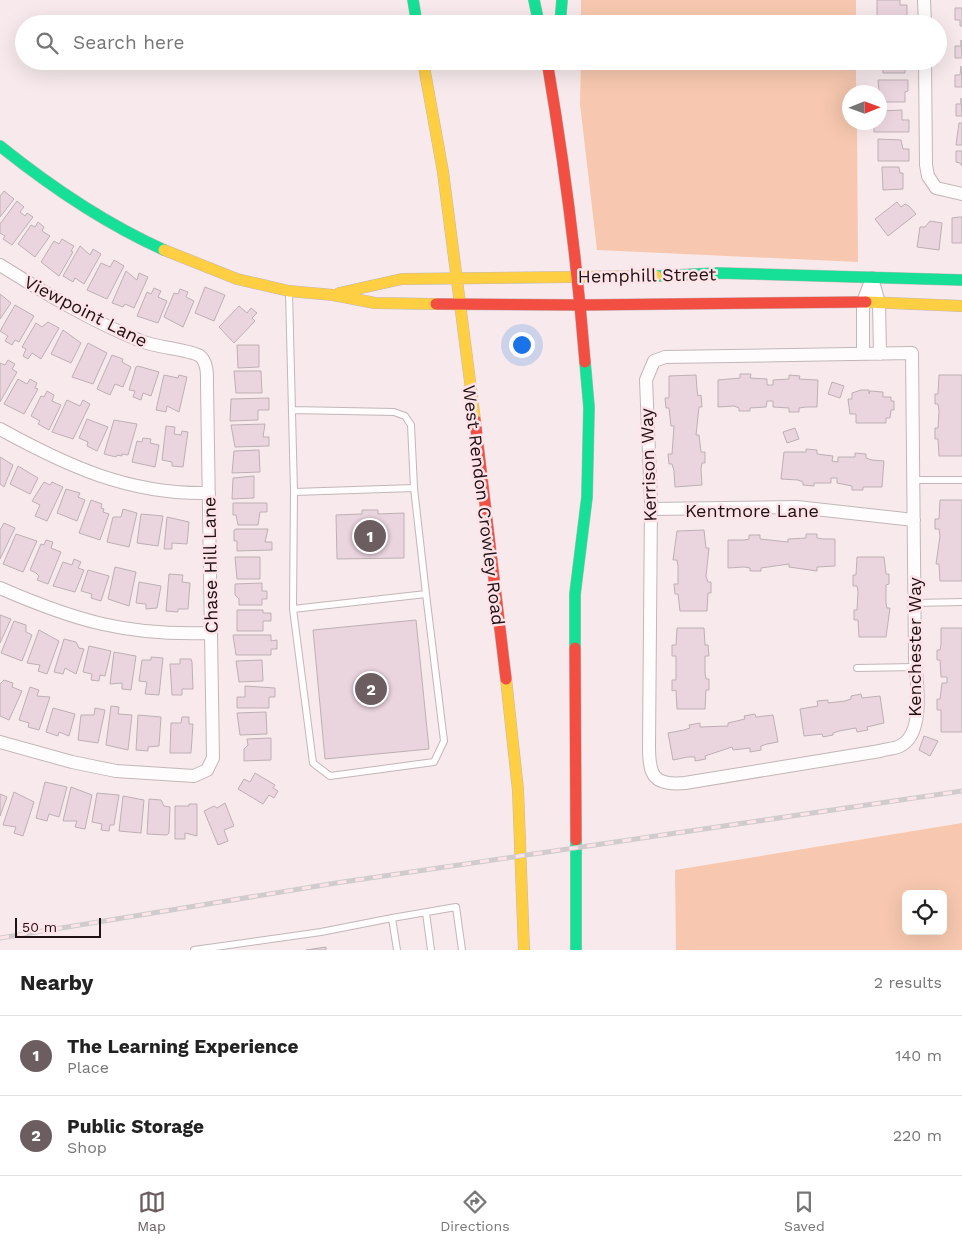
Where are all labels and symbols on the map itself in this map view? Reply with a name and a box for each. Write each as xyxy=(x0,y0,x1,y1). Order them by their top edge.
north arrow xyxy=(842,85,887,130)
street label: Hemphill Street xyxy=(578,263,717,287)
street label: Viewpoint Lane xyxy=(21,271,151,351)
your location xyxy=(509,332,535,358)
street label: West Rendon Crowley Road xyxy=(459,384,509,626)
street label: Kerrison Way xyxy=(635,407,660,522)
street label: Chase Hill Lane xyxy=(198,496,222,634)
street label: Kentmore Lane xyxy=(685,500,819,521)
pin: 1 xyxy=(354,517,386,555)
street label: Kenchester Way xyxy=(904,576,925,717)
pin: 2 xyxy=(355,670,387,708)
scale bar xyxy=(15,915,101,938)

